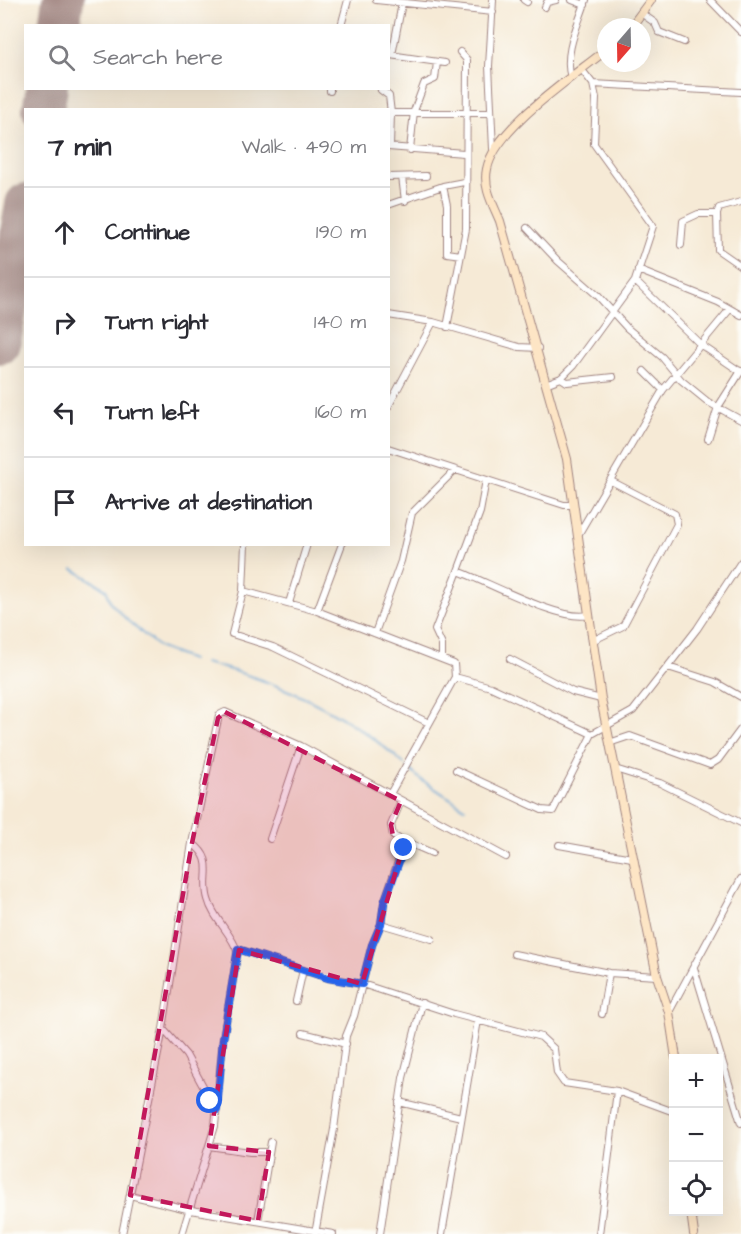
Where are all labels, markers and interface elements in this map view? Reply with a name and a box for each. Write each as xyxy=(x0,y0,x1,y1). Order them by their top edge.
north arrow xyxy=(597,18,651,72)
search box xyxy=(24,24,390,90)
icon: search xyxy=(45,41,78,74)
text: Search here xyxy=(93,42,223,73)
text: 7 min xyxy=(48,129,112,165)
text: Walk · 490 m xyxy=(242,133,366,161)
icon: ahead xyxy=(48,216,81,249)
text: Continue xyxy=(105,217,190,248)
text: 190 m xyxy=(316,218,366,246)
icon: right xyxy=(48,306,81,339)
text: Turn right xyxy=(105,307,208,338)
text: 140 m xyxy=(314,308,366,336)
icon: left xyxy=(48,396,81,429)
text: Turn left xyxy=(105,397,199,428)
text: 160 m xyxy=(315,398,366,426)
icon: arrive xyxy=(48,486,81,519)
text: Arrive at destination xyxy=(105,487,312,518)
route end xyxy=(390,834,416,860)
map controls xyxy=(669,1054,723,1216)
button: + xyxy=(669,1054,723,1108)
route start xyxy=(196,1087,222,1113)
button: − xyxy=(669,1108,723,1162)
button: locate xyxy=(669,1162,723,1216)

